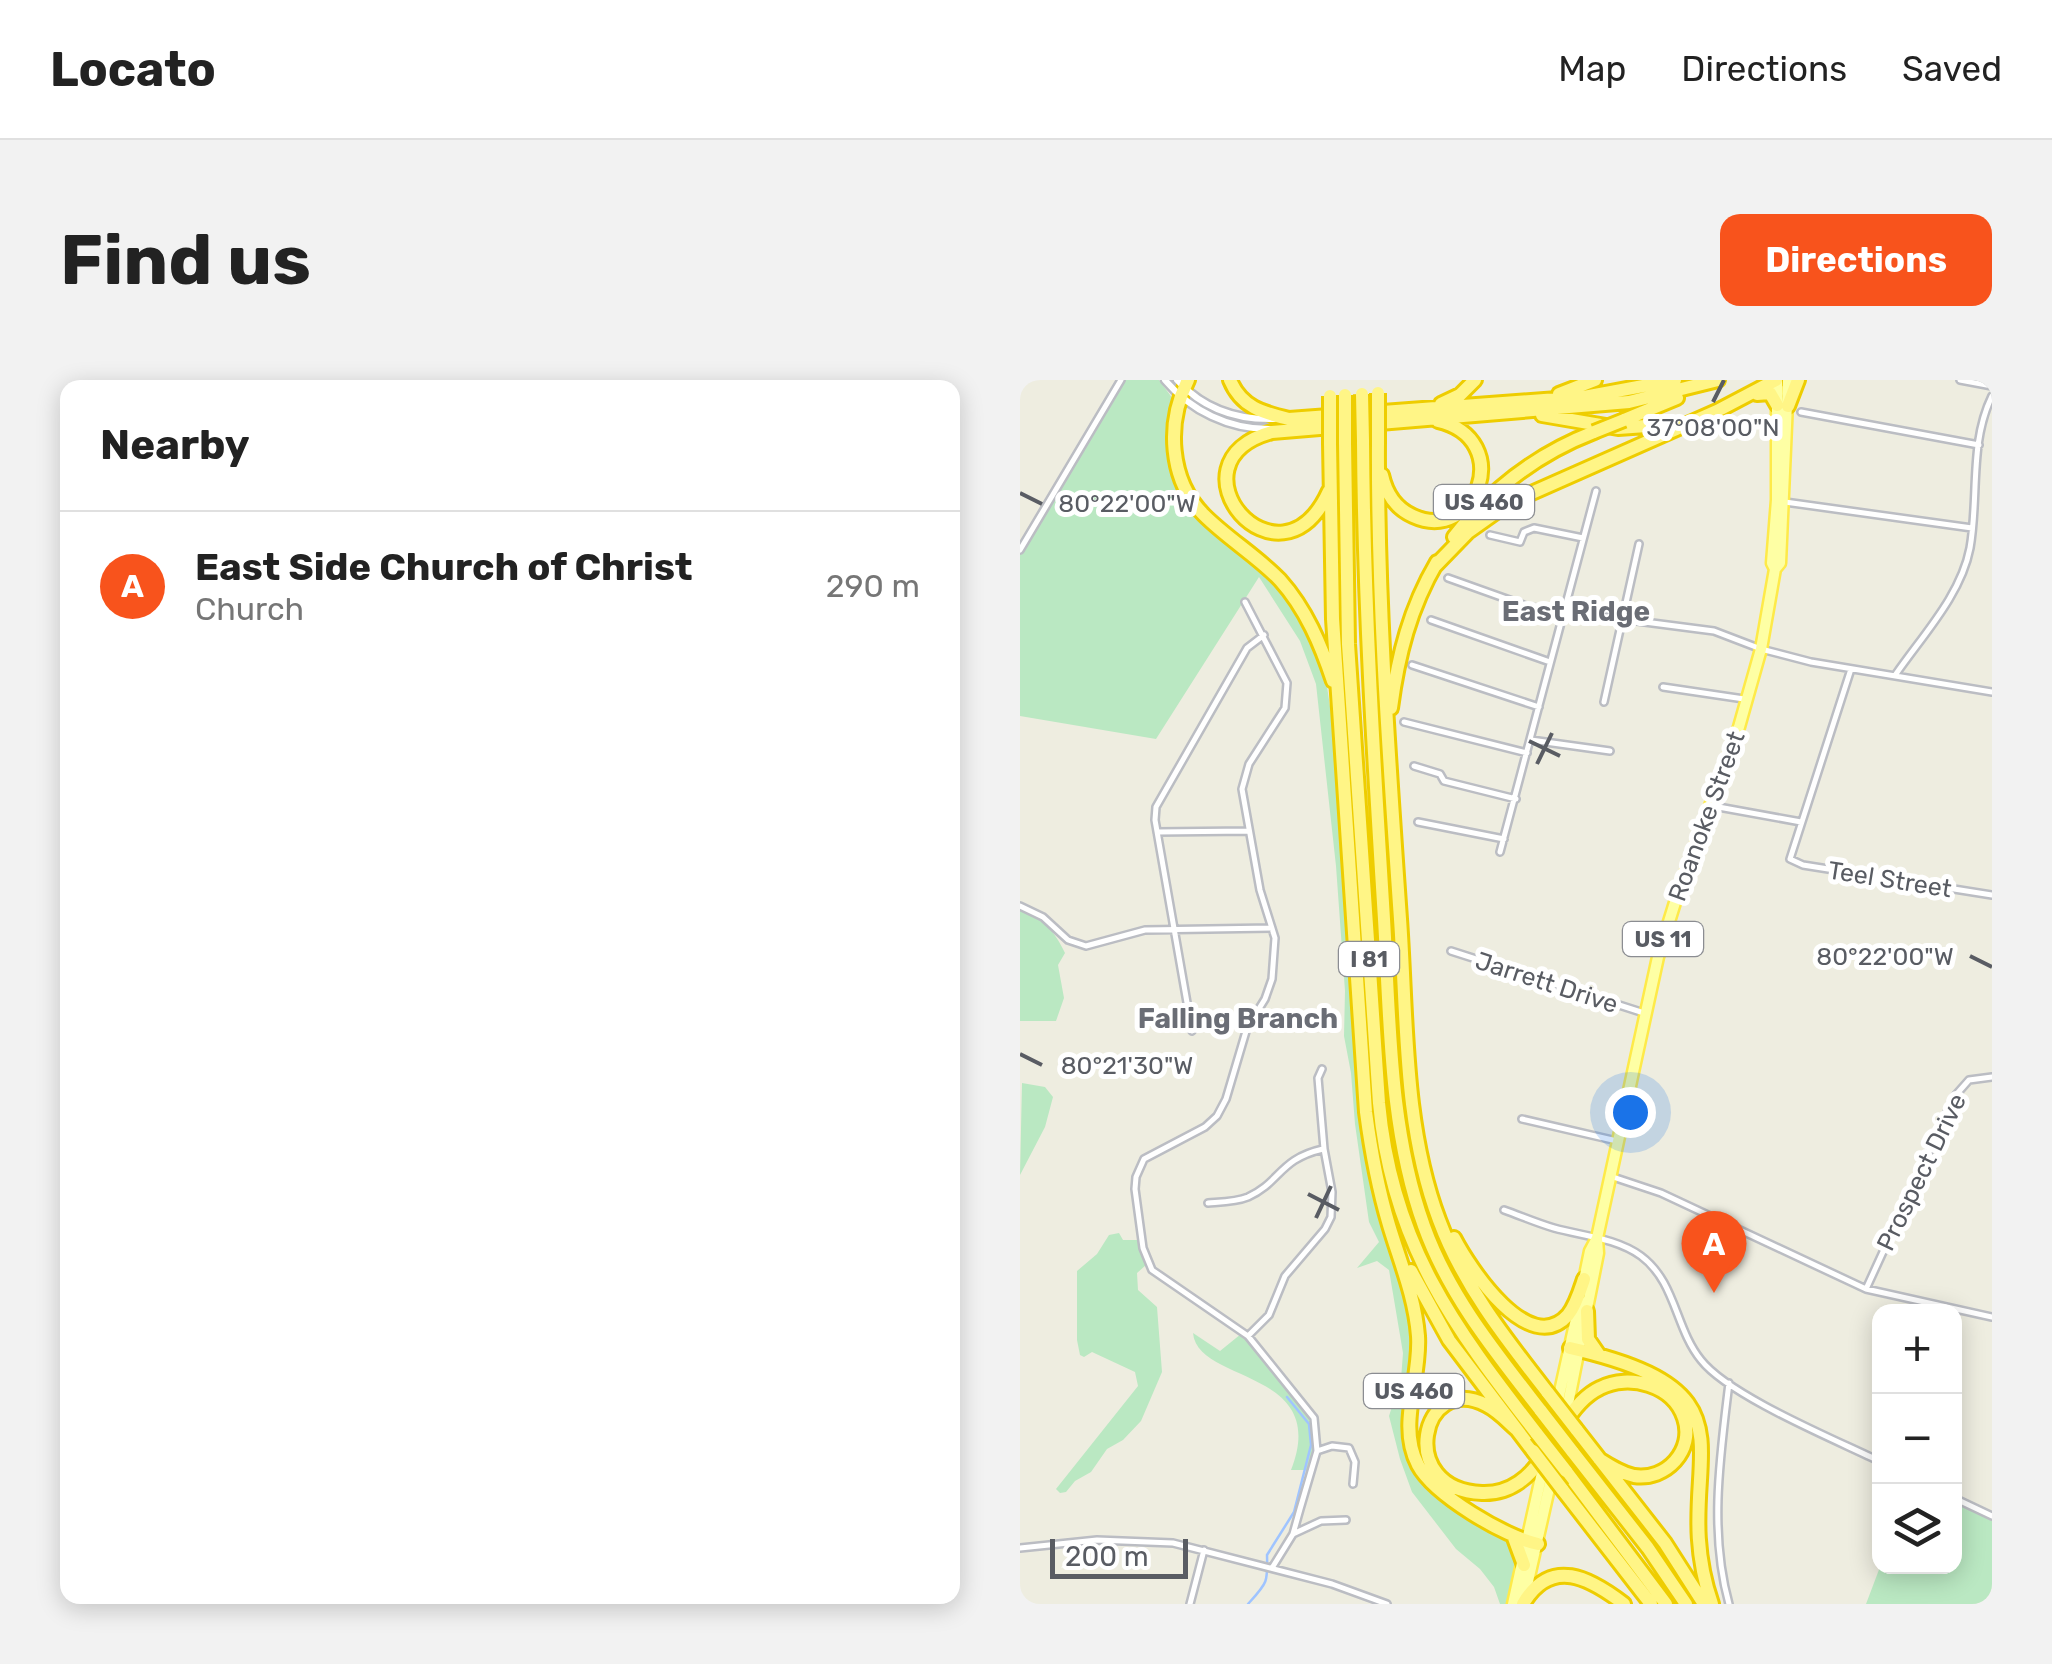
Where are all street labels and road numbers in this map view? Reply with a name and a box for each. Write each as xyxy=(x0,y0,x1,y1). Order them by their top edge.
road number: US 460 xyxy=(1434,485,1534,519)
street label: Roanoke Street xyxy=(1662,727,1751,905)
street label: Teel Street xyxy=(1826,855,1954,904)
road number: US 11 xyxy=(1623,922,1703,956)
road number: I 81 xyxy=(1339,942,1399,976)
street label: Jarrett Drive xyxy=(1472,946,1622,1019)
street label: Prospect Drive xyxy=(1871,1089,1972,1255)
road number: US 460 xyxy=(1364,1374,1464,1408)

